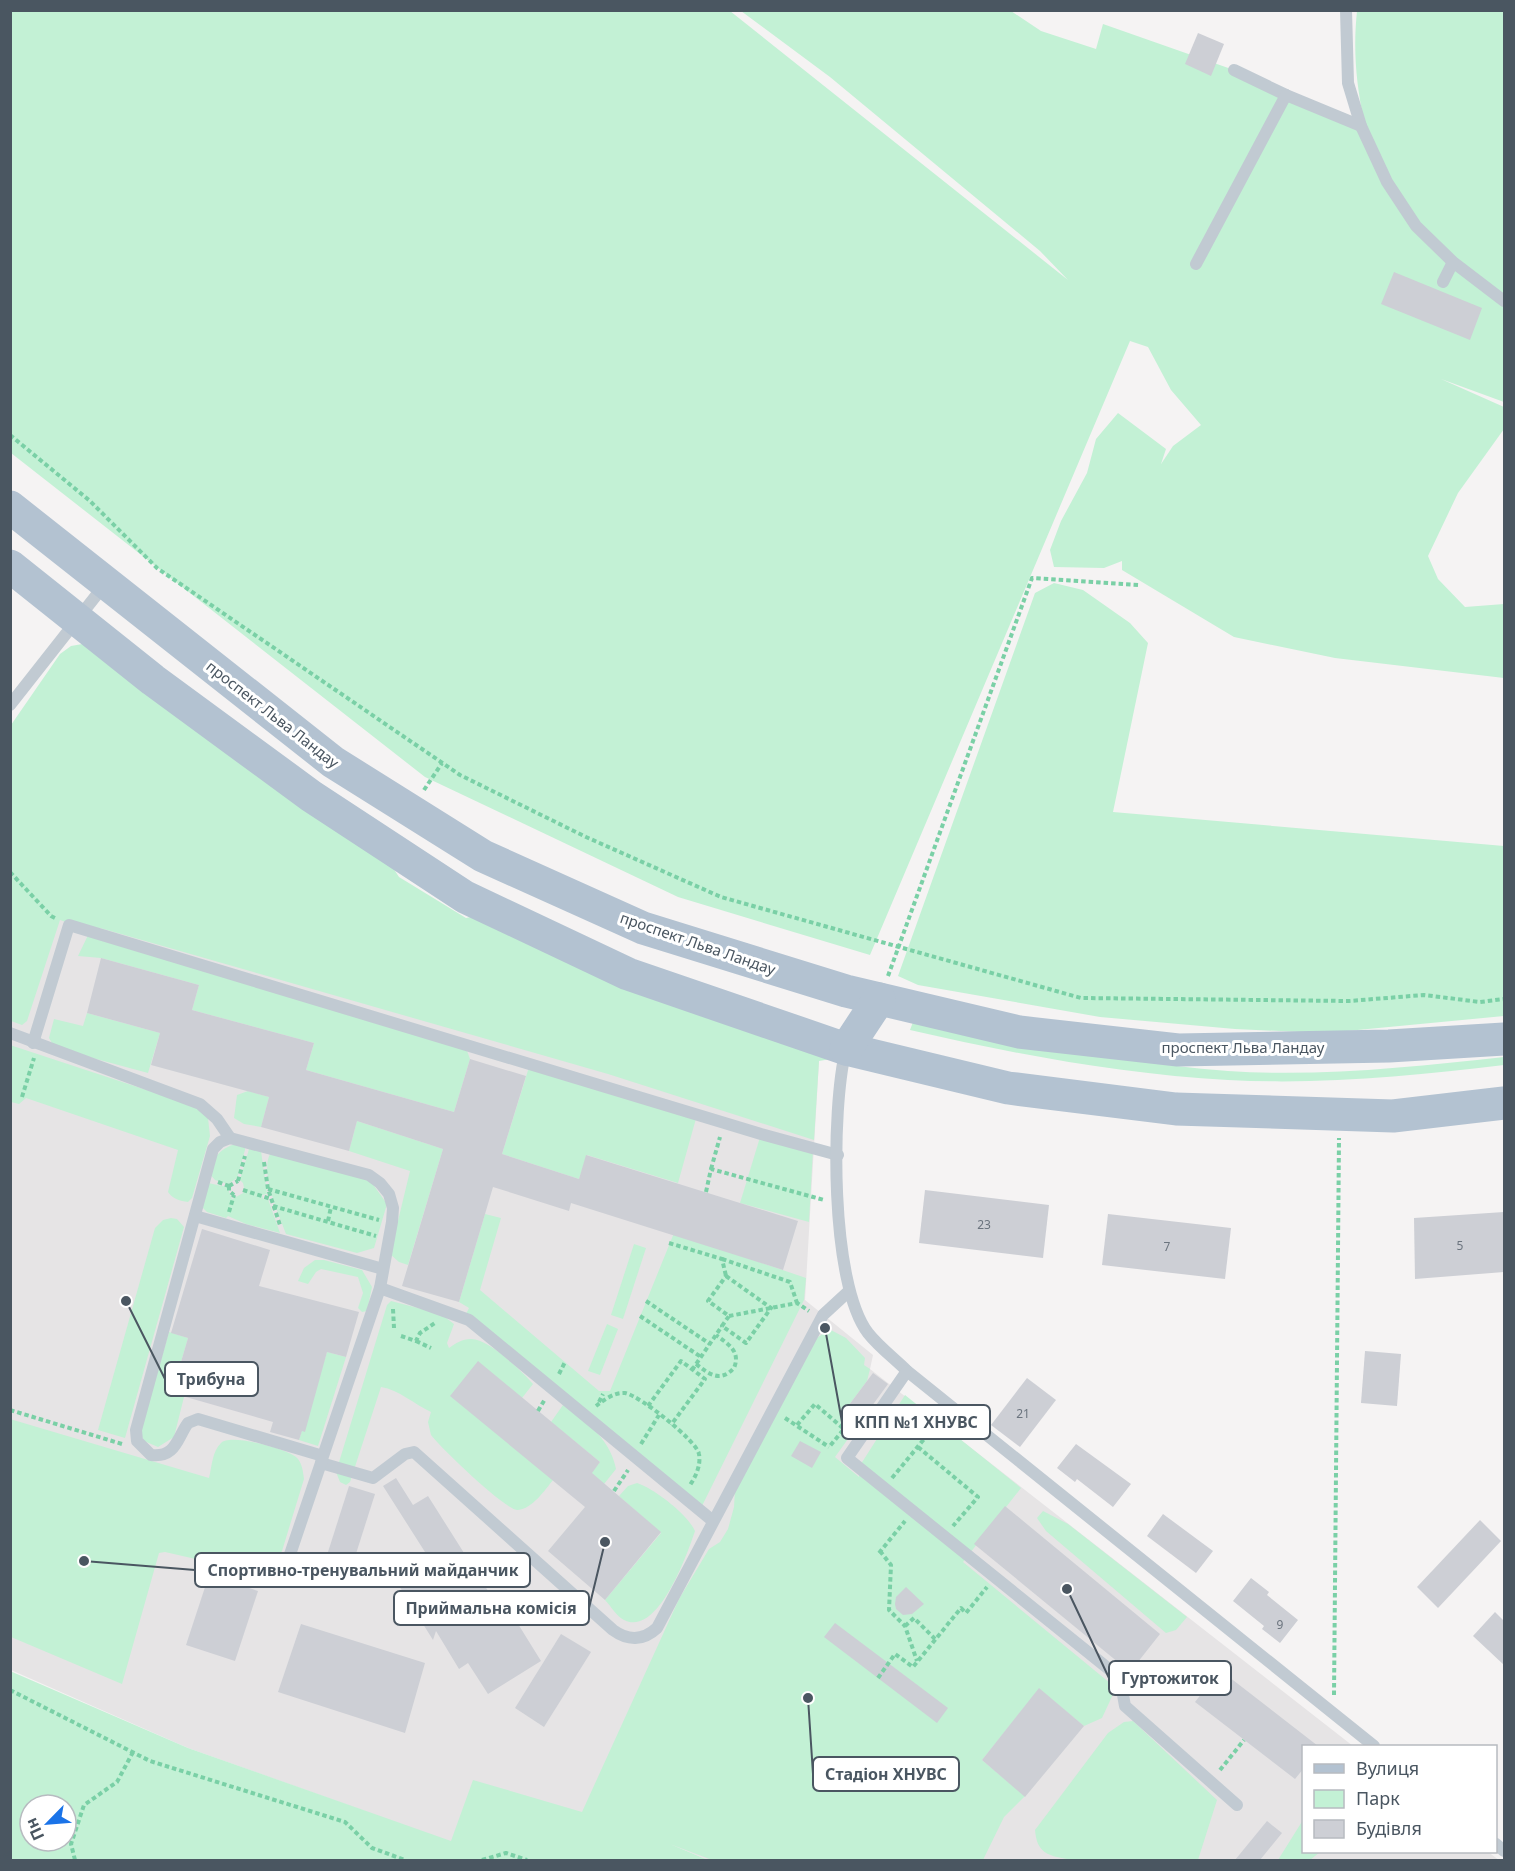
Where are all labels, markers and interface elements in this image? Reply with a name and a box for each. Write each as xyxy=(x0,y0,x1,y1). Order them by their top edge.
street label: проспект Льва Ландау xyxy=(203,656,344,772)
street label: проспект Льва Ландау xyxy=(618,907,779,979)
street label: проспект Льва Ландау xyxy=(1161,1037,1325,1057)
house number: 23 xyxy=(977,1216,991,1233)
house number: 5 xyxy=(1457,1237,1464,1254)
house number: 7 xyxy=(1164,1238,1171,1255)
callout: Трибуна xyxy=(165,1362,258,1396)
text: Трибуна xyxy=(177,1368,245,1390)
callout: КПП №1 ХНУВС xyxy=(842,1405,990,1439)
house number: 21 xyxy=(1016,1405,1030,1422)
text: КПП №1 ХНУВС xyxy=(854,1411,978,1433)
callout: Спортивно-тренувальний майданчик xyxy=(195,1553,530,1587)
text: Спортивно-тренувальний майданчик xyxy=(208,1559,519,1581)
callout: Приймальна комісія xyxy=(394,1591,589,1625)
text: Приймальна комісія xyxy=(405,1597,577,1619)
house number: 9 xyxy=(1277,1616,1284,1633)
callout: Гуртожиток xyxy=(1109,1661,1231,1695)
text: Гуртожиток xyxy=(1121,1667,1219,1689)
legend xyxy=(1302,1745,1497,1853)
text: Вулиця xyxy=(1356,1756,1419,1780)
callout: Стадіон ХНУВС xyxy=(813,1757,959,1791)
text: Стадіон ХНУВС xyxy=(825,1763,947,1785)
text: Парк xyxy=(1356,1786,1400,1810)
north arrow xyxy=(18,1793,78,1853)
text: Пн xyxy=(20,1814,49,1844)
text: Будівля xyxy=(1356,1816,1422,1840)

